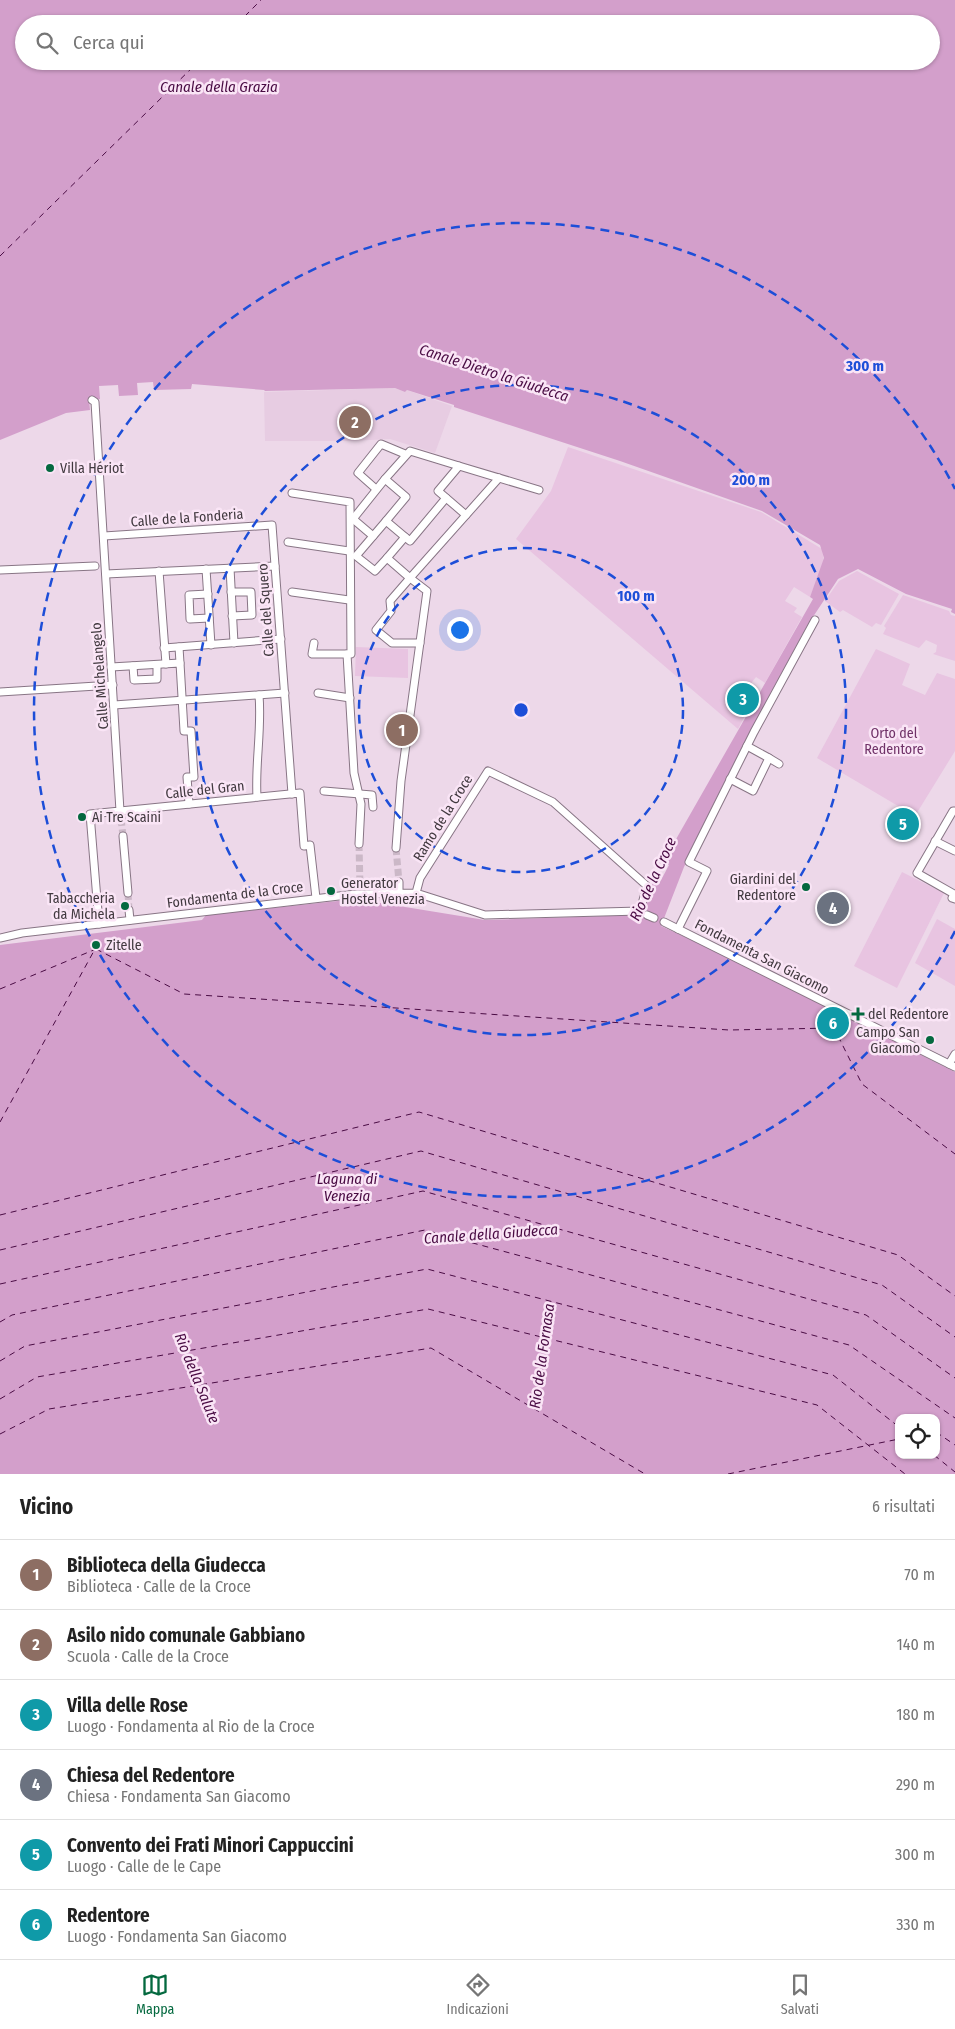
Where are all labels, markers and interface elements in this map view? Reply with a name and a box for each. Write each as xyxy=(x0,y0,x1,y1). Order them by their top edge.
search box xyxy=(15,15,940,70)
icon: search xyxy=(33,29,61,57)
text: Cerca qui xyxy=(73,31,144,54)
water label: Canale della Grazia xyxy=(160,78,278,96)
water label: Canale Dietro la Giudecca xyxy=(417,340,571,406)
text: 300 m xyxy=(845,357,884,375)
pin: 2 xyxy=(339,403,371,441)
place label: Villa Hériot xyxy=(60,460,124,477)
marker: Villa Hériot xyxy=(44,462,56,474)
text: 200 m xyxy=(731,471,770,489)
street label: Calle de la Fonderia xyxy=(130,506,244,530)
street label: Calle del Squero xyxy=(254,563,278,657)
text: 100 m xyxy=(617,587,655,605)
your location xyxy=(447,617,473,643)
street label: Calle Michelangelo xyxy=(88,622,112,730)
pin: 3 xyxy=(727,680,759,718)
centre of rings xyxy=(512,701,530,719)
pin: 1 xyxy=(386,711,418,749)
park label: Orto del Redentore xyxy=(864,725,924,758)
street label: Ramo de la Croce xyxy=(410,772,476,864)
street label: Calle del Gran xyxy=(165,777,245,803)
pin: 5 xyxy=(887,805,919,843)
place label: Ai Tre Scaini xyxy=(92,809,161,826)
marker: Ai Tre Scaini xyxy=(76,811,88,823)
water label: Rio de la Croce xyxy=(626,834,680,924)
place label: Giardini del Redentore xyxy=(730,871,796,904)
place label: Generator Hostel Venezia xyxy=(341,875,425,908)
street label: Fondamenta de la Croce xyxy=(166,878,304,912)
marker: Giardini del Redentore xyxy=(800,881,812,893)
marker: Generator Hostel Venezia xyxy=(325,885,337,897)
pin: 4 xyxy=(817,889,849,927)
place label: Tabaccheria da Michela xyxy=(47,890,115,923)
marker: Tabaccheria da Michela xyxy=(119,900,131,912)
street label: Fondamenta San Giacomo xyxy=(692,916,832,998)
place label: Zitelle xyxy=(106,937,142,954)
marker: Zitelle xyxy=(90,939,102,951)
pin: 6 xyxy=(817,1004,849,1042)
place label: del Redentore xyxy=(868,1006,949,1023)
marker: del Redentore xyxy=(852,1008,864,1020)
place label: Campo San Giacomo xyxy=(856,1024,920,1057)
marker: Campo San Giacomo xyxy=(924,1034,936,1046)
water label: Laguna di Venezia xyxy=(317,1170,377,1205)
water label: Canale della Giudecca xyxy=(423,1220,559,1248)
water label: Rio de la Fornasa xyxy=(526,1302,558,1410)
water label: Rio della Salute xyxy=(171,1330,223,1426)
map controls xyxy=(895,1414,940,1459)
button: locate xyxy=(895,1414,940,1459)
text: Vicino xyxy=(20,1494,73,1520)
text: 6 risultati xyxy=(872,1497,935,1516)
text: Biblioteca della Giudecca xyxy=(67,1554,266,1577)
text: 1 xyxy=(33,1565,39,1584)
text: 70 m xyxy=(904,1565,935,1584)
text: Biblioteca · Calle de la Croce xyxy=(67,1577,251,1596)
text: Asilo nido comunale Gabbiano xyxy=(67,1624,305,1647)
text: 2 xyxy=(32,1635,40,1654)
text: 140 m xyxy=(897,1635,935,1654)
text: Scuola · Calle de la Croce xyxy=(67,1647,229,1666)
text: Villa delle Rose xyxy=(67,1694,188,1717)
text: 3 xyxy=(32,1705,40,1724)
text: 180 m xyxy=(896,1705,935,1724)
text: Luogo · Fondamenta al Rio de la Croce xyxy=(67,1717,315,1736)
text: Chiesa del Redentore xyxy=(67,1764,235,1787)
text: 4 xyxy=(32,1775,40,1794)
text: 290 m xyxy=(896,1775,935,1794)
text: Chiesa · Fondamenta San Giacomo xyxy=(67,1787,291,1806)
text: Convento dei Frati Minori Cappuccini xyxy=(67,1834,354,1857)
text: 5 xyxy=(32,1845,40,1864)
text: 300 m xyxy=(895,1845,935,1864)
text: Luogo · Calle de le Cape xyxy=(67,1857,221,1876)
text: Redentore xyxy=(67,1904,150,1927)
text: 6 xyxy=(32,1915,40,1934)
text: 330 m xyxy=(896,1915,935,1934)
text: Luogo · Fondamenta San Giacomo xyxy=(67,1927,287,1946)
tab: Mappa xyxy=(136,1971,174,2018)
tab: Indicazioni xyxy=(447,1971,509,2018)
tab: Salvati xyxy=(781,1971,819,2018)

